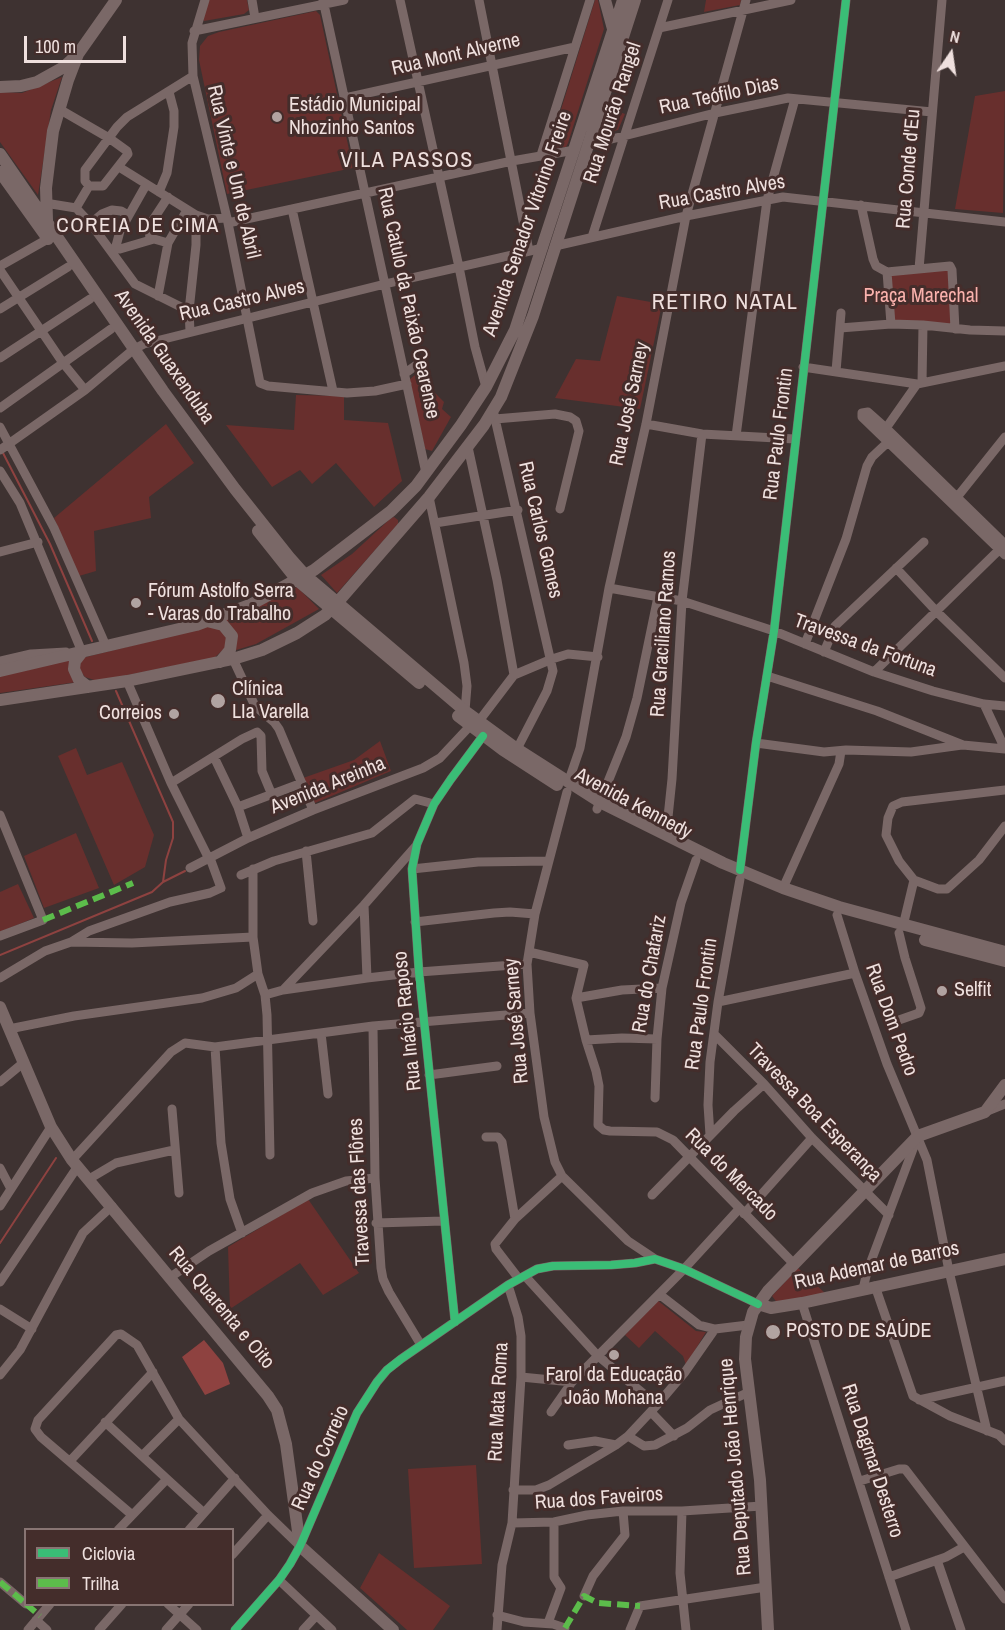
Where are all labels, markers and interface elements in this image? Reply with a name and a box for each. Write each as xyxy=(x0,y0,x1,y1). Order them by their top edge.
scale bar xyxy=(27,24,129,62)
north arrow xyxy=(921,24,981,84)
text: N xyxy=(948,25,962,48)
street label: Rua Mont Alverne xyxy=(389,29,523,81)
text: 100 m xyxy=(35,34,76,59)
street label: Rua Mourão Rangel xyxy=(579,40,647,186)
street label: Rua Teófilo Dias xyxy=(657,72,781,120)
street label: Rua Vinte e Um de Abril xyxy=(201,83,265,261)
place label: Estádio Municipal Nhozinho Santos xyxy=(289,94,420,141)
street label: Avenida Senador Vitorino Freire xyxy=(478,108,578,340)
street label: Rua Conde d'Eu xyxy=(892,108,926,230)
marker: Estádio Municipal Nhozinho Santos xyxy=(270,110,284,124)
district label: VILA PASSOS xyxy=(340,148,474,174)
street label: Rua Castro Alves xyxy=(657,170,787,216)
street label: Rua Catulo da Paixão Cearense xyxy=(372,185,444,421)
district label: COREIA DE CIMA xyxy=(56,213,220,239)
street label: Rua Castro Alves xyxy=(177,275,307,327)
street label: Avenida Guaxenduba xyxy=(109,285,219,429)
park label: Praça Marechal xyxy=(864,285,978,309)
district label: RETIRO NATAL xyxy=(652,290,798,316)
street label: Rua José Sarney xyxy=(605,340,655,468)
street label: Rua Paulo Frontin xyxy=(759,366,799,502)
street label: Rua Carlos Gomes xyxy=(513,459,567,601)
street label: Rua Graciliano Ramos xyxy=(646,550,682,718)
place label: Fórum Astolfo Serra - Varas do Trabalho xyxy=(148,580,294,627)
marker: Fórum Astolfo Serra - Varas do Trabalho xyxy=(129,596,143,610)
street label: Travessa da Fortuna xyxy=(790,609,940,683)
place label: Clínica LIa Varella xyxy=(232,678,309,725)
marker: Clínica LIa Varella xyxy=(209,692,227,710)
place label: Correios xyxy=(99,702,162,726)
marker: Correios xyxy=(167,707,181,721)
street label: Avenida Areinha xyxy=(267,752,389,820)
street label: Avenida Kennedy xyxy=(570,763,696,845)
street label: Rua do Chafariz xyxy=(628,913,672,1035)
street label: Rua Paulo Frontin xyxy=(681,936,723,1072)
street label: Rua Inácio Raposo xyxy=(389,950,427,1092)
street label: Rua José Sarney xyxy=(500,957,534,1085)
street label: Rua Dom Pedro xyxy=(860,961,922,1079)
place label: Selfit xyxy=(954,979,991,1003)
marker: Selfit xyxy=(935,984,949,998)
street label: Travessa Boa Esperança xyxy=(742,1039,886,1187)
street label: Travessa das Flôres xyxy=(344,1117,376,1267)
street label: Rua do Mercado xyxy=(680,1124,782,1226)
street label: Rua Ademar de Barros xyxy=(792,1237,962,1295)
street label: Rua Quarenta e Oito xyxy=(163,1242,279,1374)
place label: POSTO DE SAÚDE xyxy=(786,1320,932,1344)
marker: POSTO DE SAÚDE xyxy=(764,1323,782,1341)
street label: Rua Mata Roma xyxy=(484,1342,514,1462)
marker: Farol da Educação João Mohana xyxy=(607,1348,621,1362)
street label: Rua Deputado João Henrique xyxy=(715,1357,757,1577)
place label: Farol da Educação João Mohana xyxy=(546,1364,682,1411)
street label: Rua Dagmar Desterro xyxy=(836,1381,908,1541)
street label: Rua do Correio xyxy=(287,1402,355,1514)
street label: Rua dos Faveiros xyxy=(534,1483,664,1515)
legend xyxy=(24,1528,234,1606)
text: Ciclovia xyxy=(82,1541,135,1566)
text: Trilha xyxy=(82,1571,119,1596)

